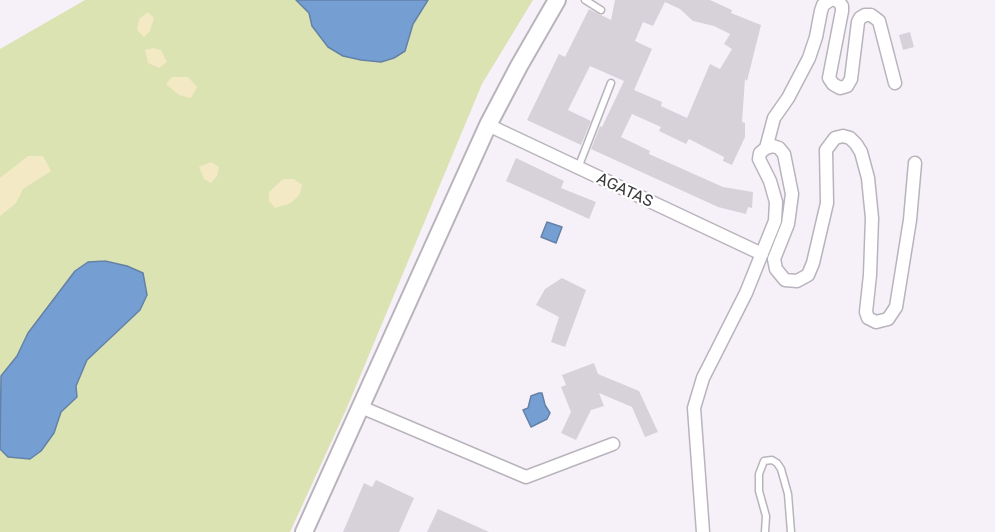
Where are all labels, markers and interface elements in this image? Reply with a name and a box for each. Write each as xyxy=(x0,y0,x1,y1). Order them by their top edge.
street label: AGATAS xyxy=(594,169,656,211)

